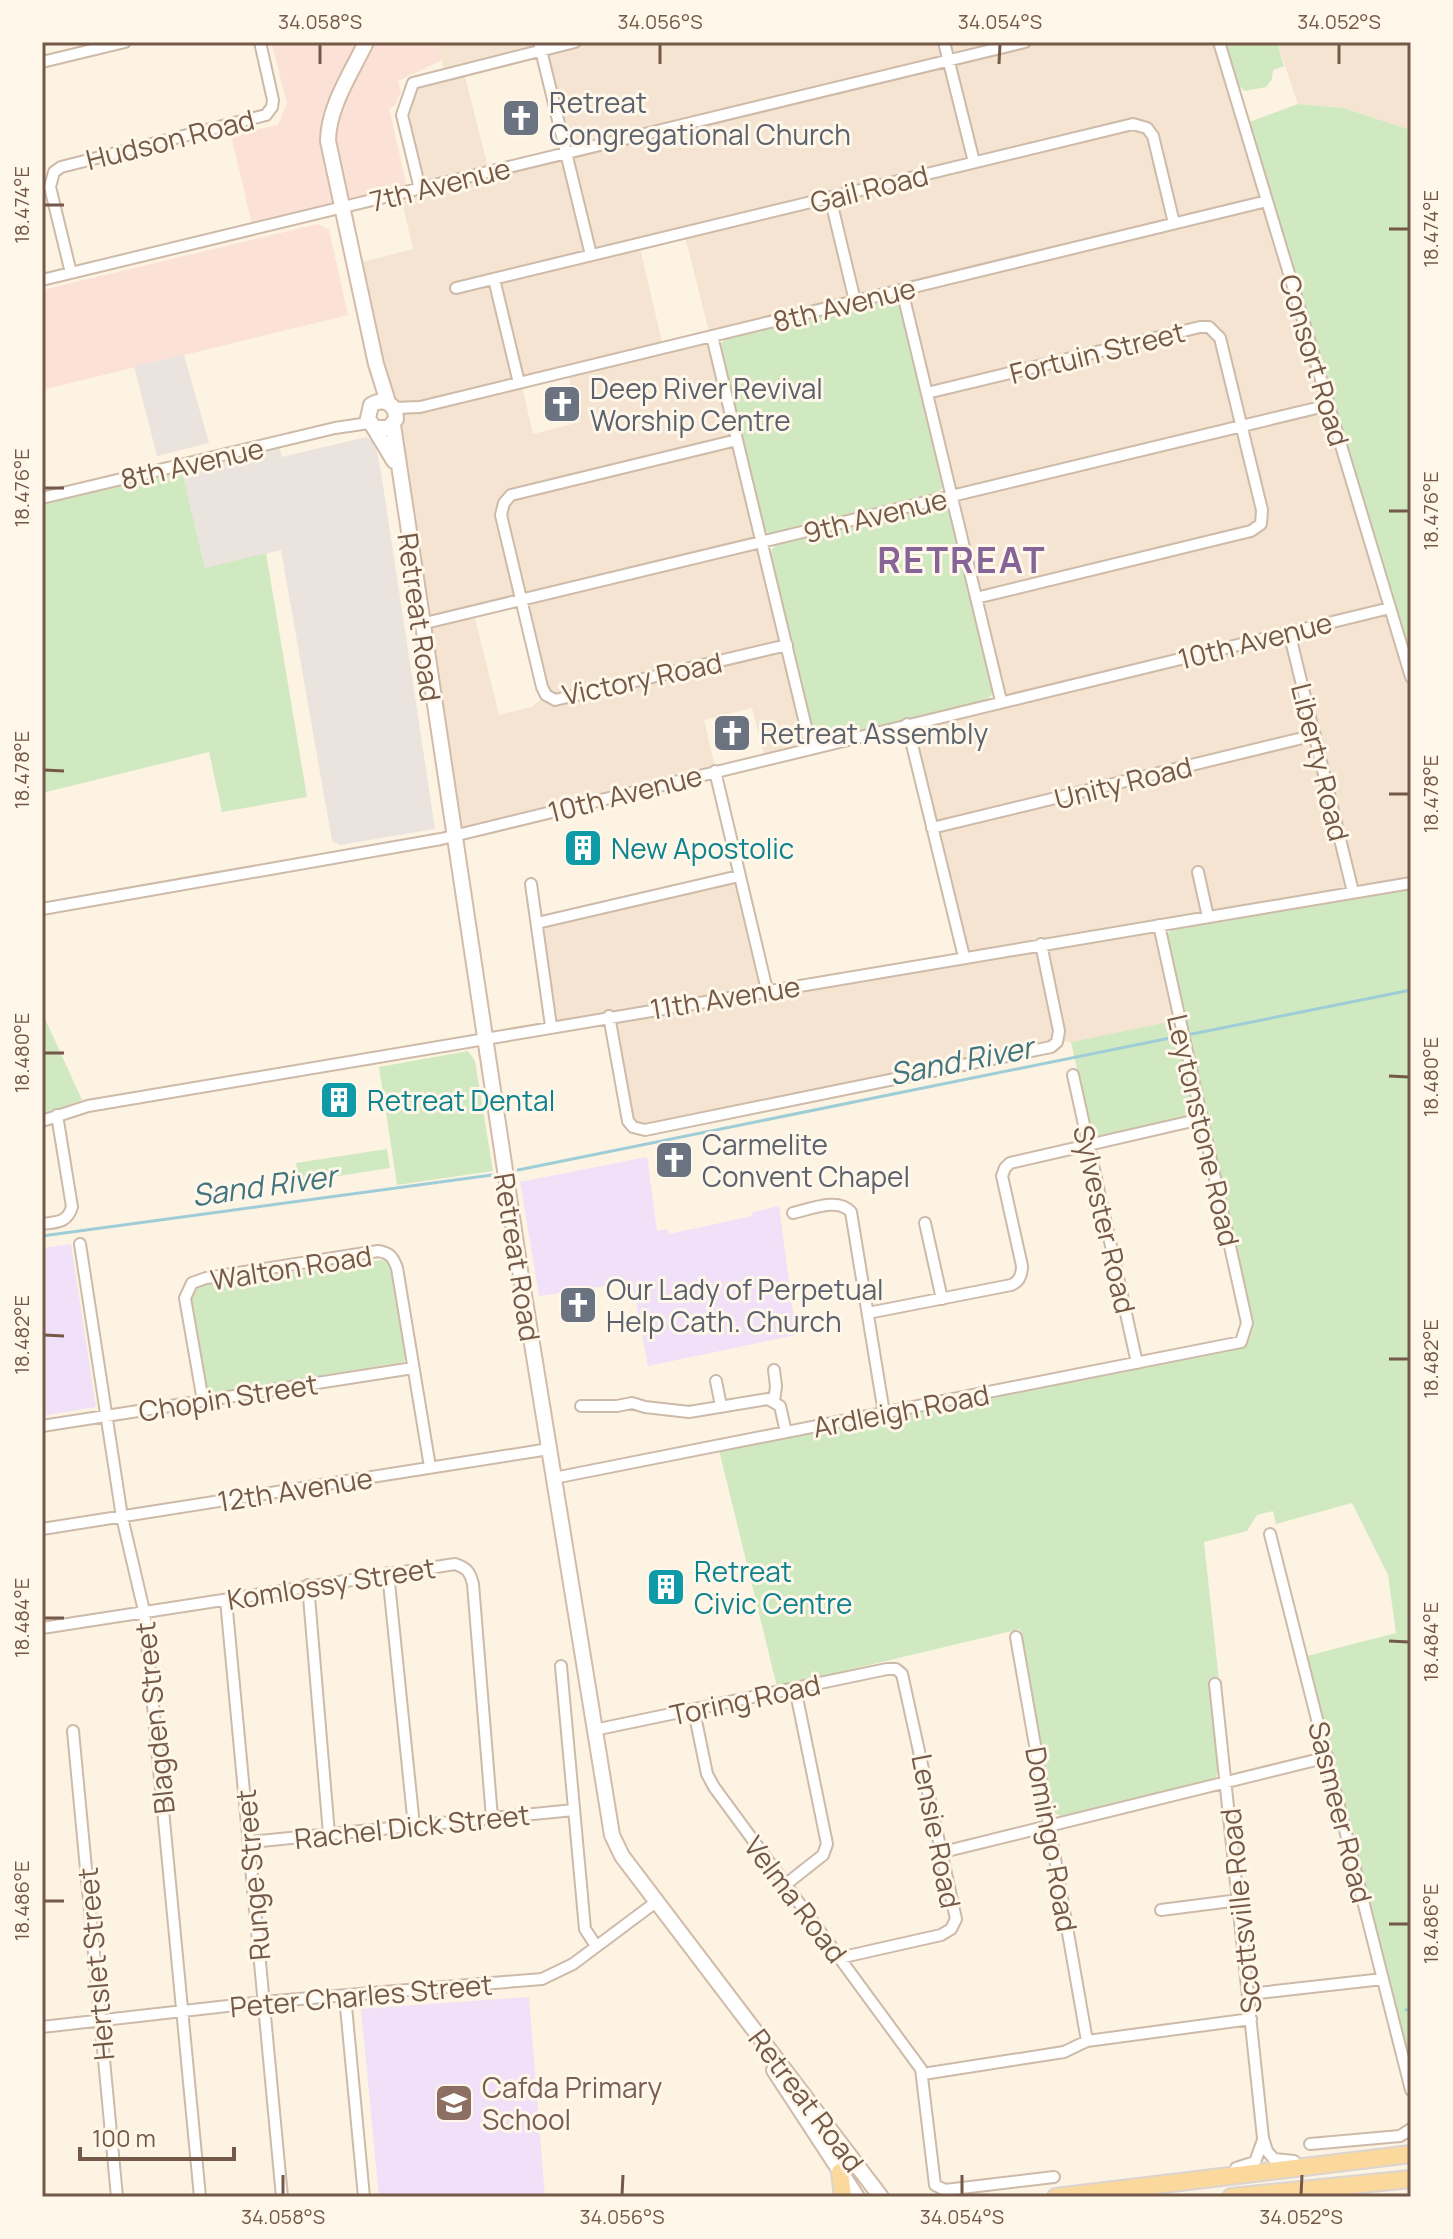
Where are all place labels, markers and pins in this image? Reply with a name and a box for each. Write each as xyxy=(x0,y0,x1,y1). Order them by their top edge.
place label: Retreat Congregational Church xyxy=(549,83,851,153)
church icon: Retreat Congregational Church xyxy=(500,97,542,139)
place label: Deep River Revival Worship Centre xyxy=(590,369,823,439)
church icon: Deep River Revival Worship Centre xyxy=(541,383,583,425)
church icon: Retreat Assembly xyxy=(711,712,753,754)
place label: Retreat Assembly xyxy=(760,714,988,752)
building icon: New Apostolic xyxy=(562,827,604,869)
place label: New Apostolic xyxy=(611,829,794,867)
building icon: Retreat Dental xyxy=(318,1079,360,1121)
place label: Retreat Dental xyxy=(367,1081,555,1119)
place label: Carmelite Convent Chapel xyxy=(702,1125,910,1195)
church icon: Carmelite Convent Chapel xyxy=(653,1139,695,1181)
place label: Our Lady of Perpetual Help Cath. Church xyxy=(606,1270,884,1340)
church icon: Our Lady of Perpetual Help Cath. Church xyxy=(557,1284,599,1326)
place label: Retreat Civic Centre xyxy=(694,1552,852,1622)
building icon: Retreat Civic Centre xyxy=(645,1566,687,1608)
place label: Cafda Primary School xyxy=(482,2068,662,2138)
school or university icon: Cafda Primary School xyxy=(433,2082,475,2124)

